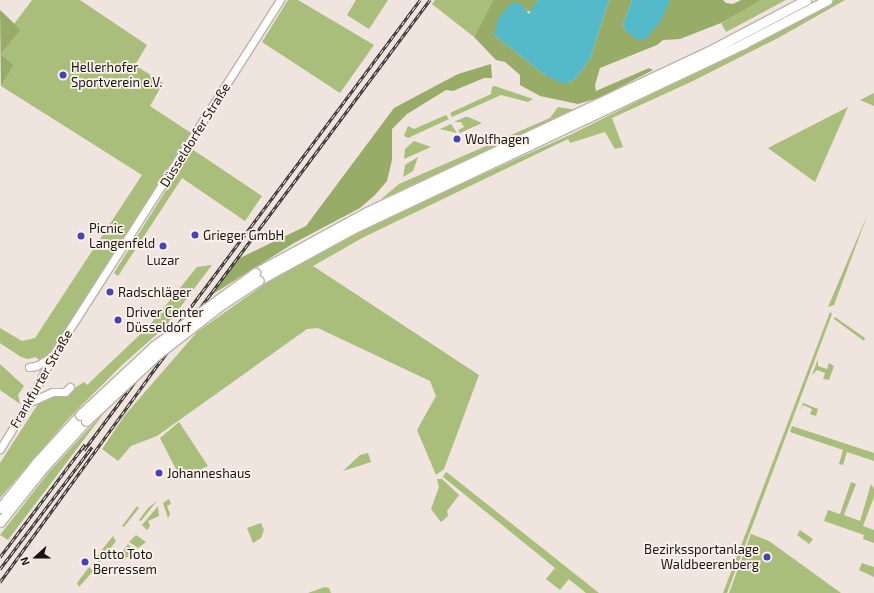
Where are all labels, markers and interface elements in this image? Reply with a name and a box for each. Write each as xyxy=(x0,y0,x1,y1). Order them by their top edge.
place label: Hellerhofer Sportverein e.V. xyxy=(71,60,163,91)
marker: Hellerhofer Sportverein e.V. xyxy=(58,70,68,80)
street label: Düsseldorfer Straße xyxy=(156,80,234,190)
place label: Wolfhagen xyxy=(465,131,530,147)
marker: Wolfhagen xyxy=(452,134,462,144)
place label: Picnic Langenfeld xyxy=(89,221,155,252)
place label: Grieger GmbH xyxy=(203,227,285,243)
marker: Grieger GmbH xyxy=(190,230,200,240)
marker: Picnic Langenfeld xyxy=(76,231,86,241)
marker: Luzar xyxy=(158,241,168,251)
place label: Luzar xyxy=(146,252,180,268)
place label: Radschläger xyxy=(118,284,192,300)
marker: Radschläger xyxy=(105,287,115,297)
place label: Driver Center Düsseldorf xyxy=(126,305,204,336)
marker: Driver Center Düsseldorf xyxy=(113,315,123,325)
street label: Frankfurter Straße xyxy=(6,327,76,431)
place label: Johanneshaus xyxy=(167,465,251,481)
marker: Johanneshaus xyxy=(154,468,164,478)
north arrow xyxy=(16,537,56,577)
place label: Bezirkssportanlage Waldbeerenberg xyxy=(644,542,759,573)
place label: Lotto Toto Berressem xyxy=(93,547,157,578)
marker: Bezirkssportanlage Waldbeerenberg xyxy=(762,552,772,562)
text: N xyxy=(17,555,32,568)
marker: Lotto Toto Berressem xyxy=(80,557,90,567)

